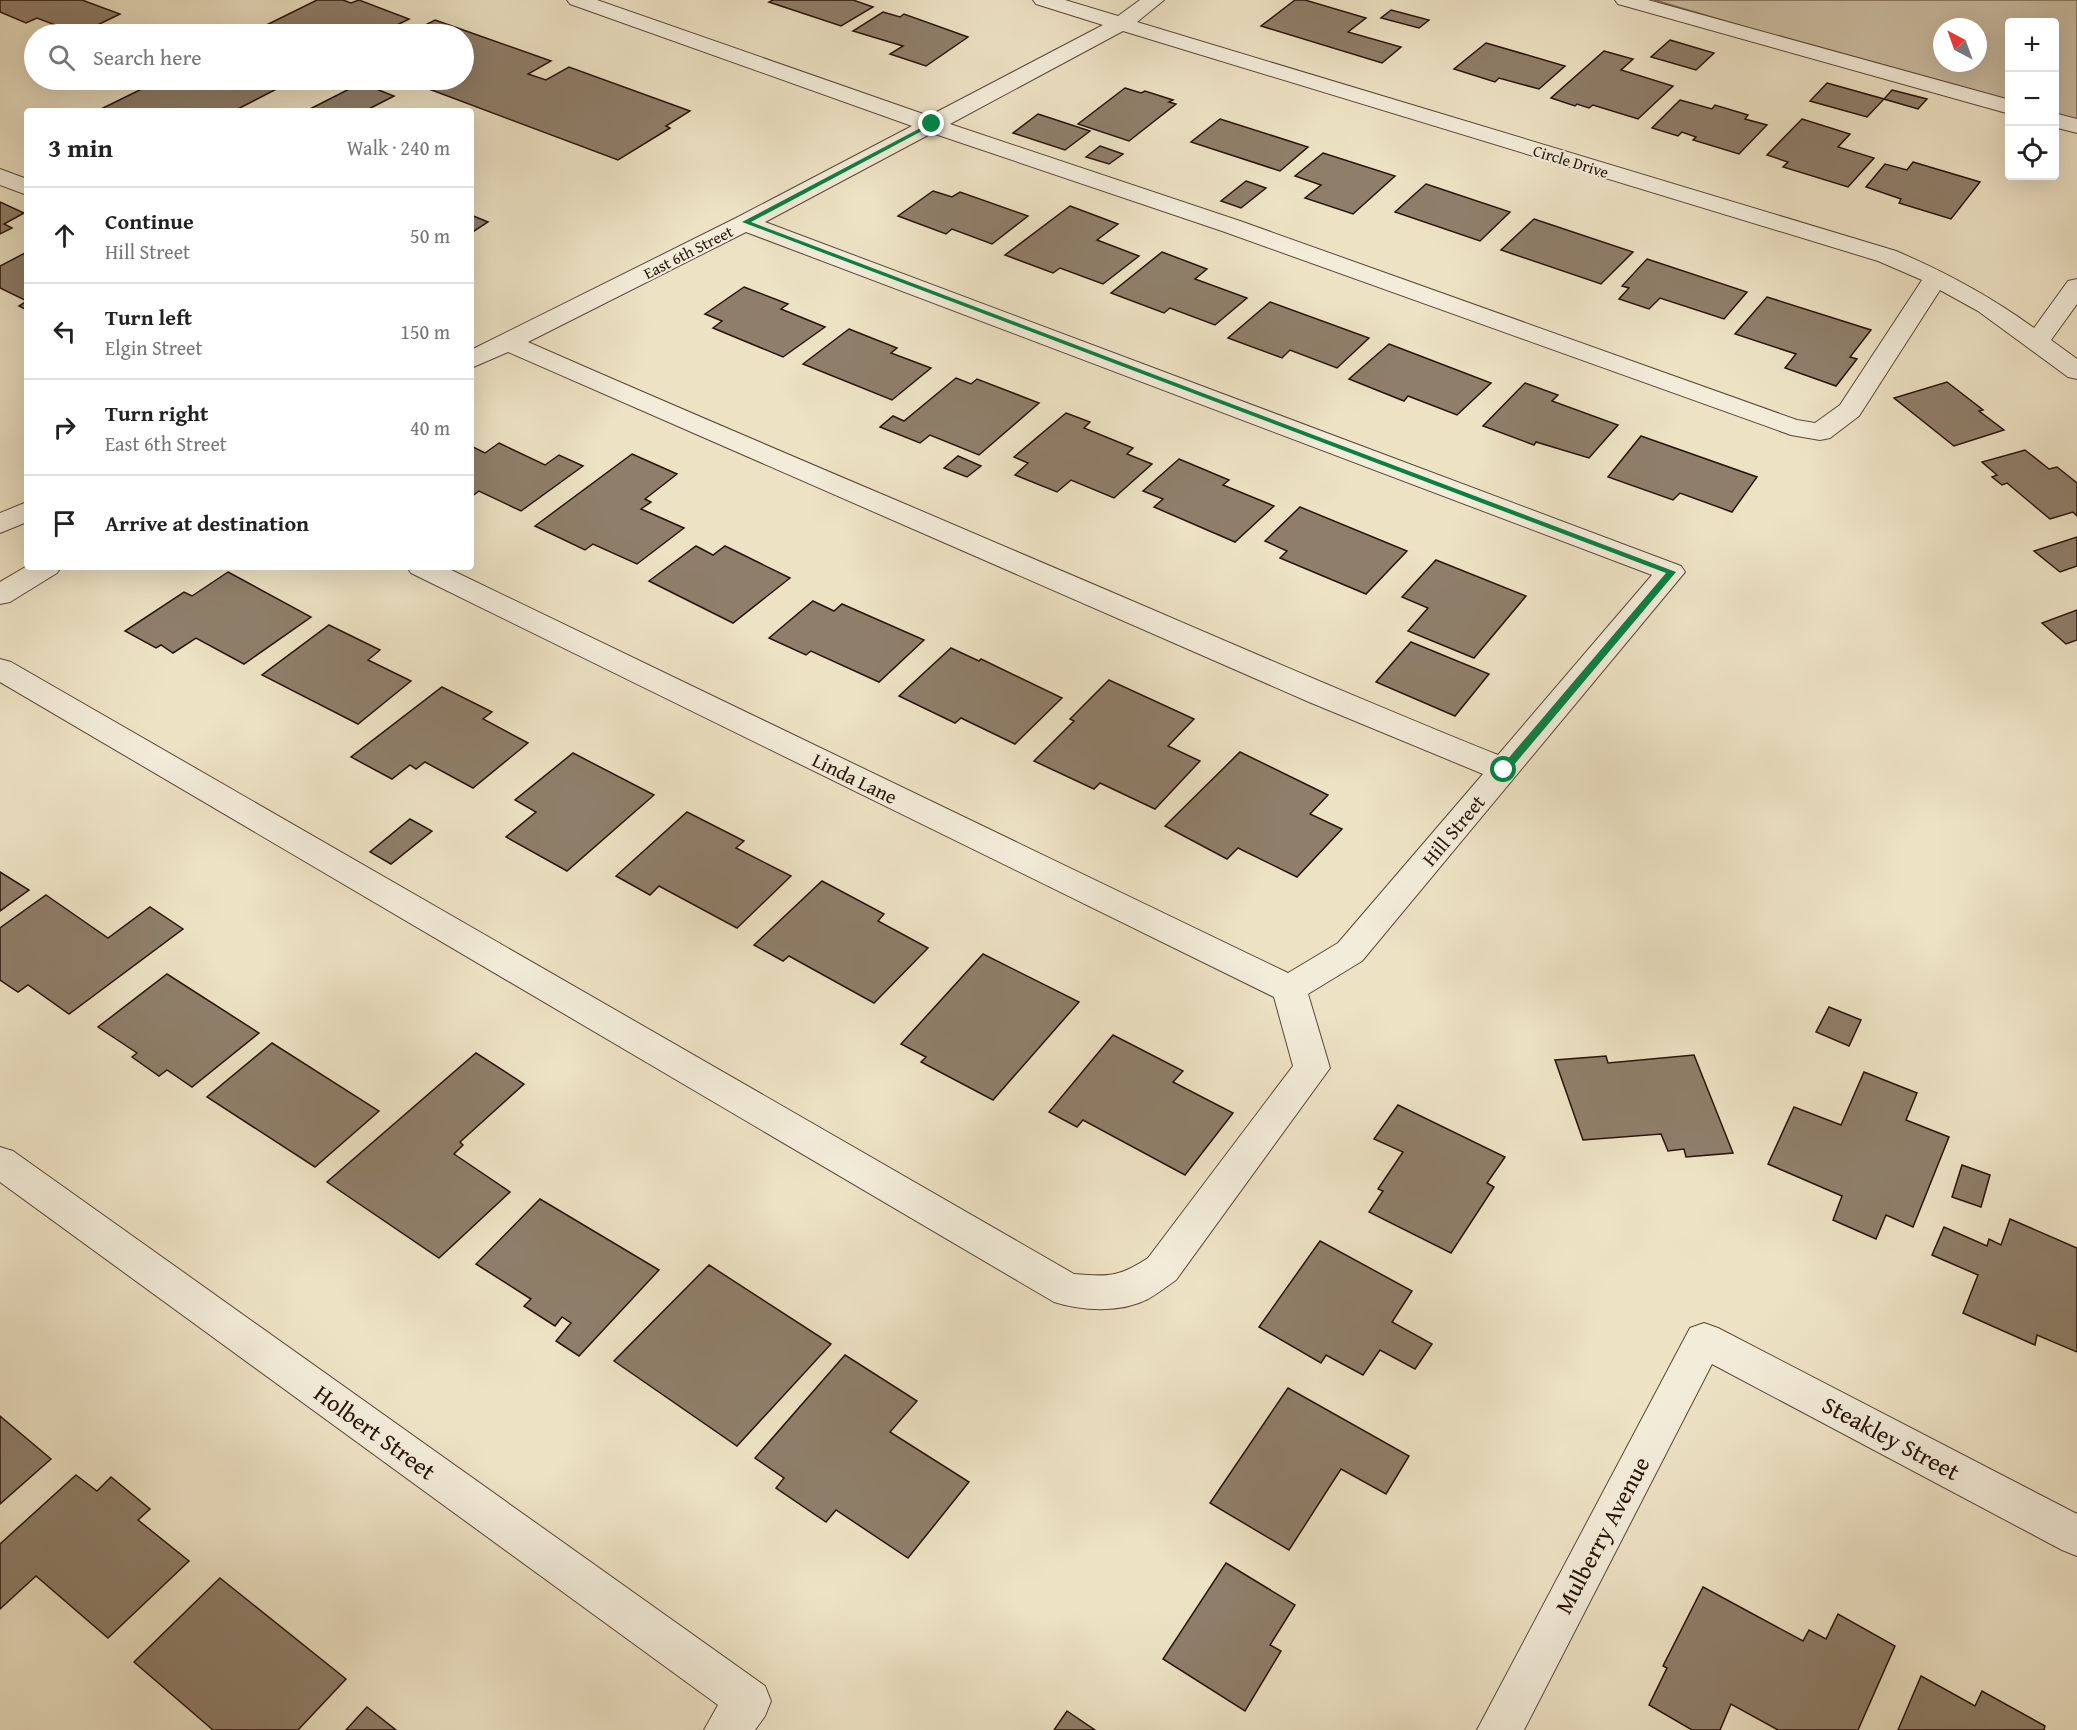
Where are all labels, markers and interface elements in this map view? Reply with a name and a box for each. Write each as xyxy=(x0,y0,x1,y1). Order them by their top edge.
north arrow xyxy=(1933,18,1987,72)
map controls xyxy=(2005,18,2059,180)
button: + xyxy=(2005,18,2059,72)
search box xyxy=(24,24,474,90)
icon: search xyxy=(45,41,78,74)
text: Search here xyxy=(93,41,202,73)
button: − xyxy=(2005,72,2059,126)
route end xyxy=(918,110,944,136)
button: locate xyxy=(2005,126,2059,180)
text: 3 min xyxy=(48,128,113,167)
text: Walk · 240 m xyxy=(347,133,450,162)
street label: Circle Drive xyxy=(1530,138,1612,184)
text: Continue xyxy=(105,205,194,237)
icon: ahead xyxy=(48,219,81,252)
street label: East 6th Street xyxy=(639,219,737,285)
text: 50 m xyxy=(410,221,450,250)
text: Hill Street xyxy=(105,237,190,266)
text: Turn left xyxy=(105,301,192,333)
icon: left xyxy=(48,315,81,348)
text: 150 m xyxy=(400,317,450,346)
text: Elgin Street xyxy=(105,333,203,362)
text: Turn right xyxy=(105,397,208,429)
icon: right xyxy=(48,411,81,444)
text: 40 m xyxy=(410,413,450,442)
text: East 6th Street xyxy=(105,429,227,458)
icon: arrive xyxy=(48,507,81,540)
text: Arrive at destination xyxy=(105,507,309,539)
street label: Linda Lane xyxy=(808,745,902,811)
route start xyxy=(1490,756,1516,782)
street label: Hill Street xyxy=(1415,788,1491,872)
street label: Holbert Street xyxy=(307,1376,444,1488)
street label: Steakley Street xyxy=(1816,1387,1966,1489)
street label: Mulberry Avenue xyxy=(1546,1450,1658,1620)

